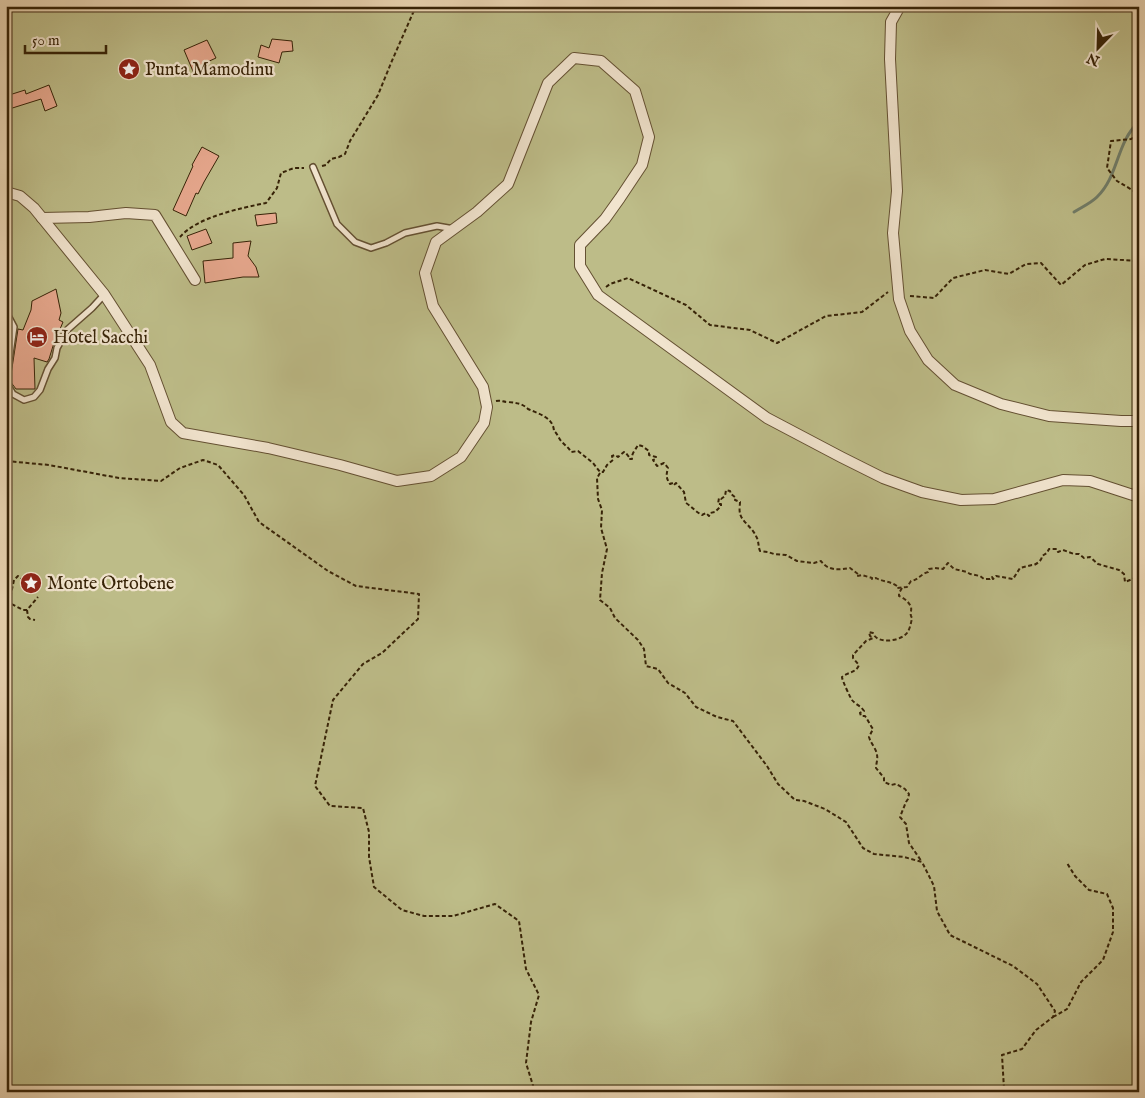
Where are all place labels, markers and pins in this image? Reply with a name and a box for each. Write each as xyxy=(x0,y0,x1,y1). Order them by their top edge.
place icon: Punta Mamodinu xyxy=(117,57,141,81)
place label: Punta Mamodinu xyxy=(145,59,274,82)
hotel icon: Hotel Sacchi xyxy=(25,325,49,349)
place label: Hotel Sacchi xyxy=(53,327,148,350)
place icon: Monte Ortobene xyxy=(19,571,43,595)
place label: Monte Ortobene xyxy=(47,573,174,596)

